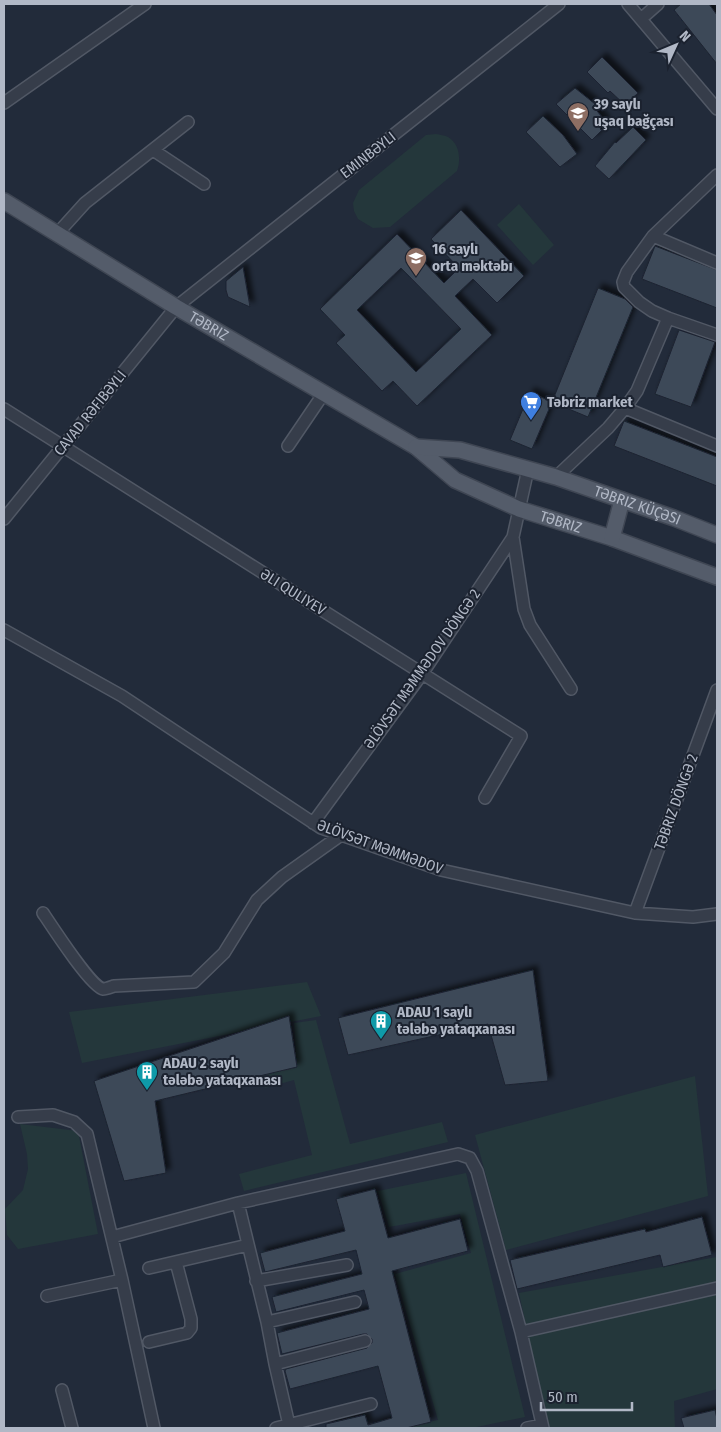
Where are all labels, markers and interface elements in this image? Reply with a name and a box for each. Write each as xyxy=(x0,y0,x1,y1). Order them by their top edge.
north arrow xyxy=(651,20,701,70)
text: N xyxy=(676,27,694,45)
place label: 39 saylı uşaq bağçası xyxy=(593,95,674,131)
school or university icon: 39 saylı uşaq bağçası xyxy=(566,101,590,132)
street label: EMINBƏYLI xyxy=(337,128,399,182)
place label: 16 saylı orta məktəbı xyxy=(432,240,513,275)
school or university icon: 16 saylı orta məktəbı xyxy=(404,246,428,277)
street label: TƏBRIZ xyxy=(186,308,232,345)
street label: CAVAD RƏFIBƏYLI xyxy=(50,367,130,459)
supermarket icon: Təbriz market xyxy=(519,390,543,421)
place label: Təbriz market xyxy=(547,393,634,411)
street label: TƏBRIZ KÜÇƏSI xyxy=(592,482,683,529)
street label: TƏBRIZ xyxy=(538,507,584,537)
street label: ƏLI QULIYEV xyxy=(257,565,329,619)
street label: ƏLÖVSƏT MƏMMƏDOV DÖNGƏ 2 xyxy=(360,585,484,752)
street label: TƏBRIZ DÖNGƏ 2 xyxy=(650,751,702,852)
street label: ƏLÖVSƏT MƏMMƏDOV xyxy=(315,816,446,878)
place label: ADAU 1 saylı tələbə yataqxanası xyxy=(396,1003,515,1038)
building icon: ADAU 1 saylı tələbə yataqxanası xyxy=(369,1009,393,1040)
place label: ADAU 2 saylı tələbə yataqxanası xyxy=(162,1054,281,1089)
building icon: ADAU 2 saylı tələbə yataqxanası xyxy=(135,1060,159,1091)
scale bar xyxy=(541,1380,632,1412)
text: 50 m xyxy=(548,1388,578,1406)

